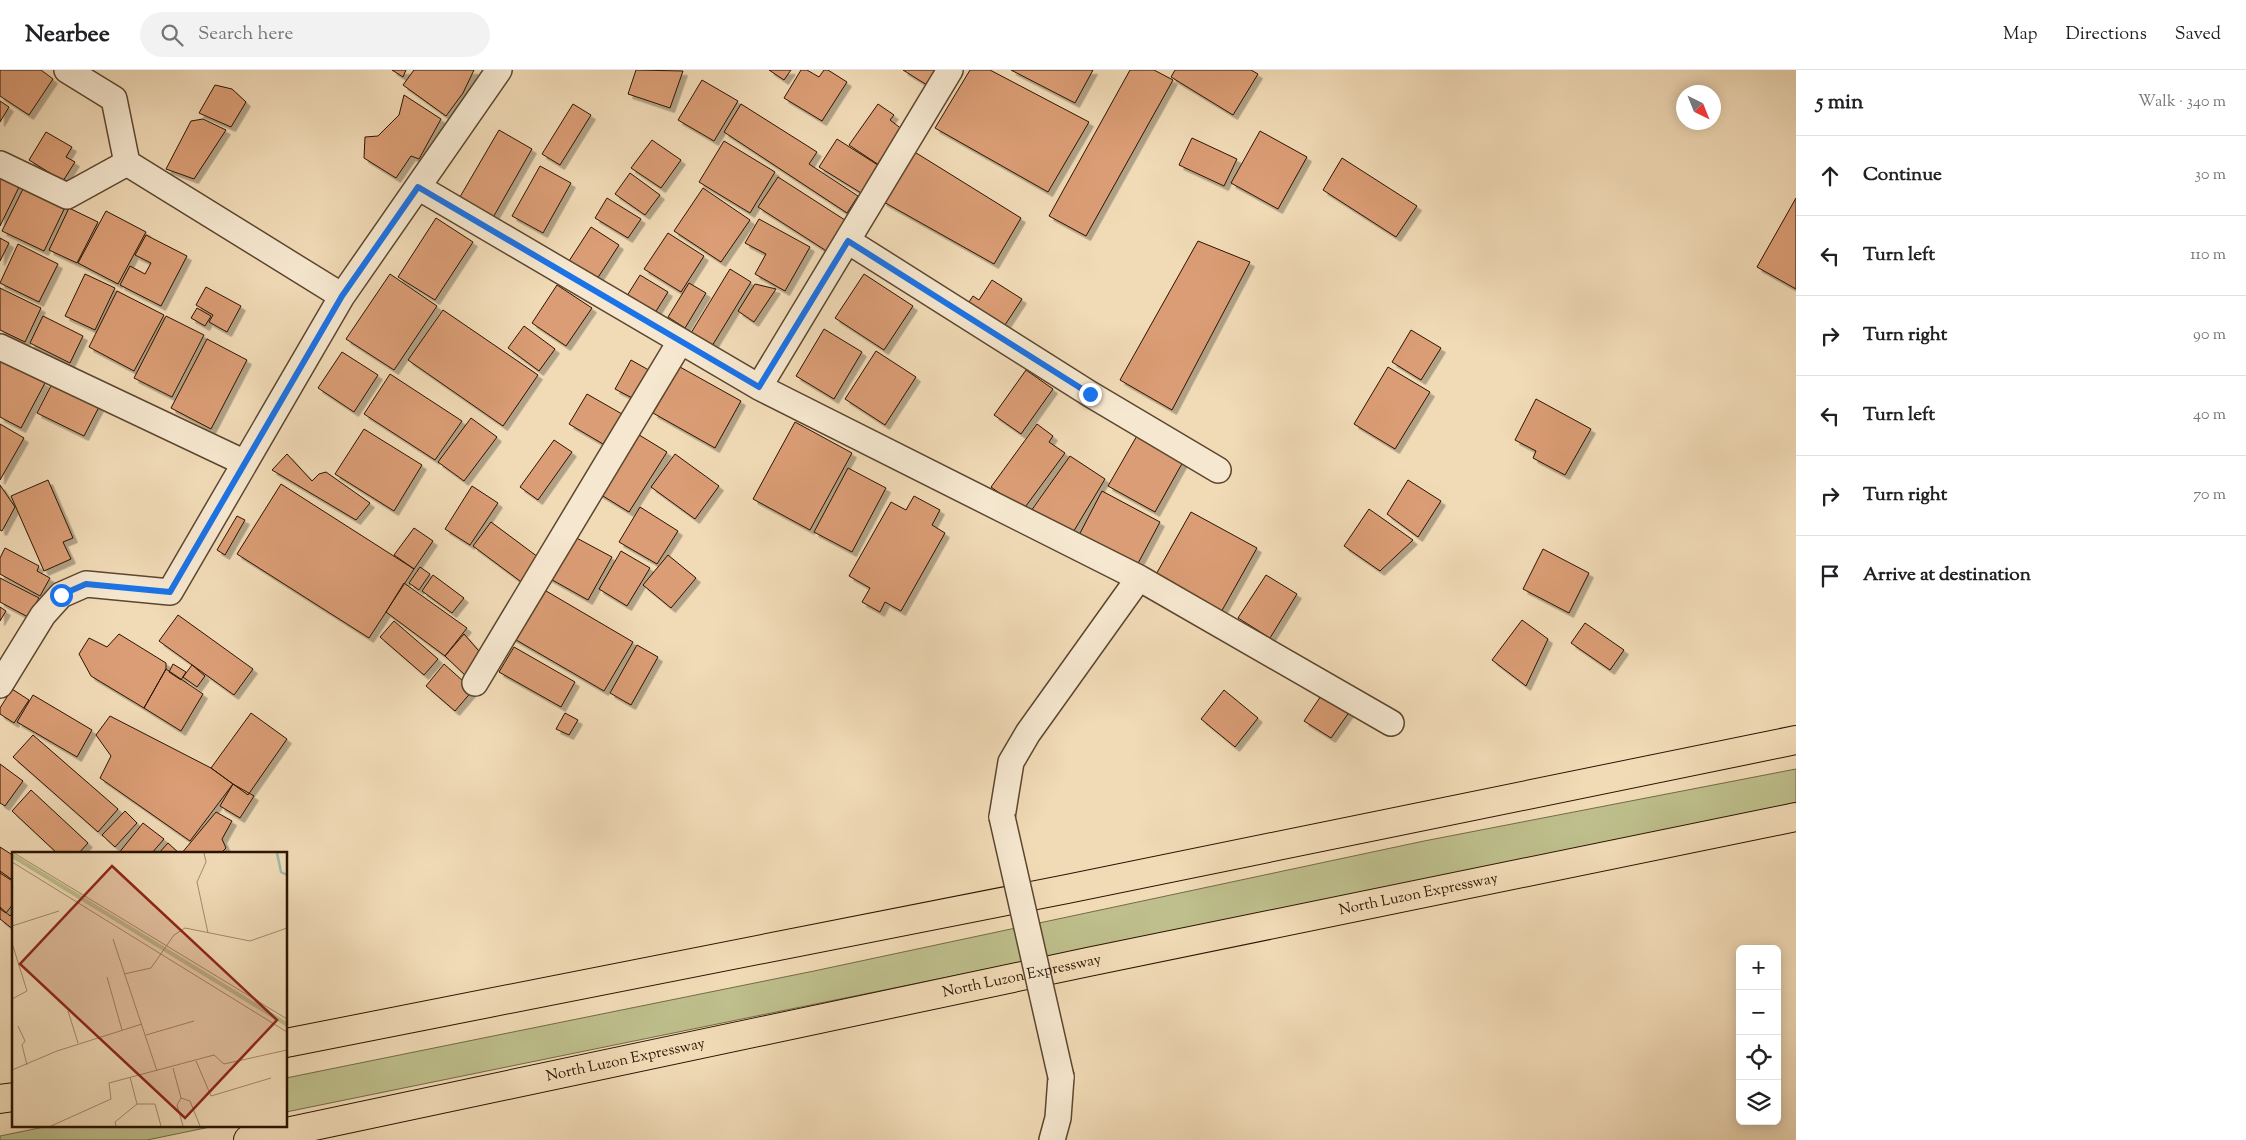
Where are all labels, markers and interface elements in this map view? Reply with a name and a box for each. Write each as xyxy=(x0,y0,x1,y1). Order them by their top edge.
search box xyxy=(140,12,490,57)
text: Nearbee xyxy=(25,18,110,52)
icon: search xyxy=(158,21,186,49)
text: Search here xyxy=(198,21,293,48)
text: Map xyxy=(2003,22,2038,48)
text: Directions xyxy=(2066,22,2147,48)
text: Saved xyxy=(2175,22,2221,48)
north arrow xyxy=(1676,85,1721,130)
text: 5 min xyxy=(1816,88,1863,118)
text: Walk · 340 m xyxy=(2138,91,2226,114)
icon: ahead xyxy=(1816,162,1844,190)
text: Continue xyxy=(1863,162,1942,189)
text: 30 m xyxy=(2195,164,2226,187)
icon: left xyxy=(1816,242,1844,270)
text: Turn left xyxy=(1863,242,1935,269)
text: 110 m xyxy=(2190,244,2226,267)
icon: right xyxy=(1816,322,1844,350)
text: Turn right xyxy=(1863,322,1947,349)
text: 90 m xyxy=(2193,324,2226,347)
route end xyxy=(1079,383,1102,406)
icon: left xyxy=(1816,402,1844,430)
text: Turn left xyxy=(1863,402,1935,429)
text: 40 m xyxy=(2193,404,2226,427)
icon: right xyxy=(1816,482,1844,510)
text: Turn right xyxy=(1863,482,1947,509)
text: 70 m xyxy=(2193,484,2226,507)
icon: arrive xyxy=(1816,562,1844,590)
text: Arrive at destination xyxy=(1863,562,2031,589)
route start xyxy=(50,584,73,607)
inset map xyxy=(12,852,288,1128)
street label: North Luzon Expressway xyxy=(1337,868,1500,921)
map controls xyxy=(1736,945,1781,1125)
button: + xyxy=(1736,945,1781,990)
street label: North Luzon Expressway xyxy=(940,949,1104,1003)
button: − xyxy=(1736,990,1781,1035)
street label: North Luzon Expressway xyxy=(544,1033,707,1087)
button: locate xyxy=(1736,1035,1781,1080)
button: layers xyxy=(1736,1080,1781,1125)

